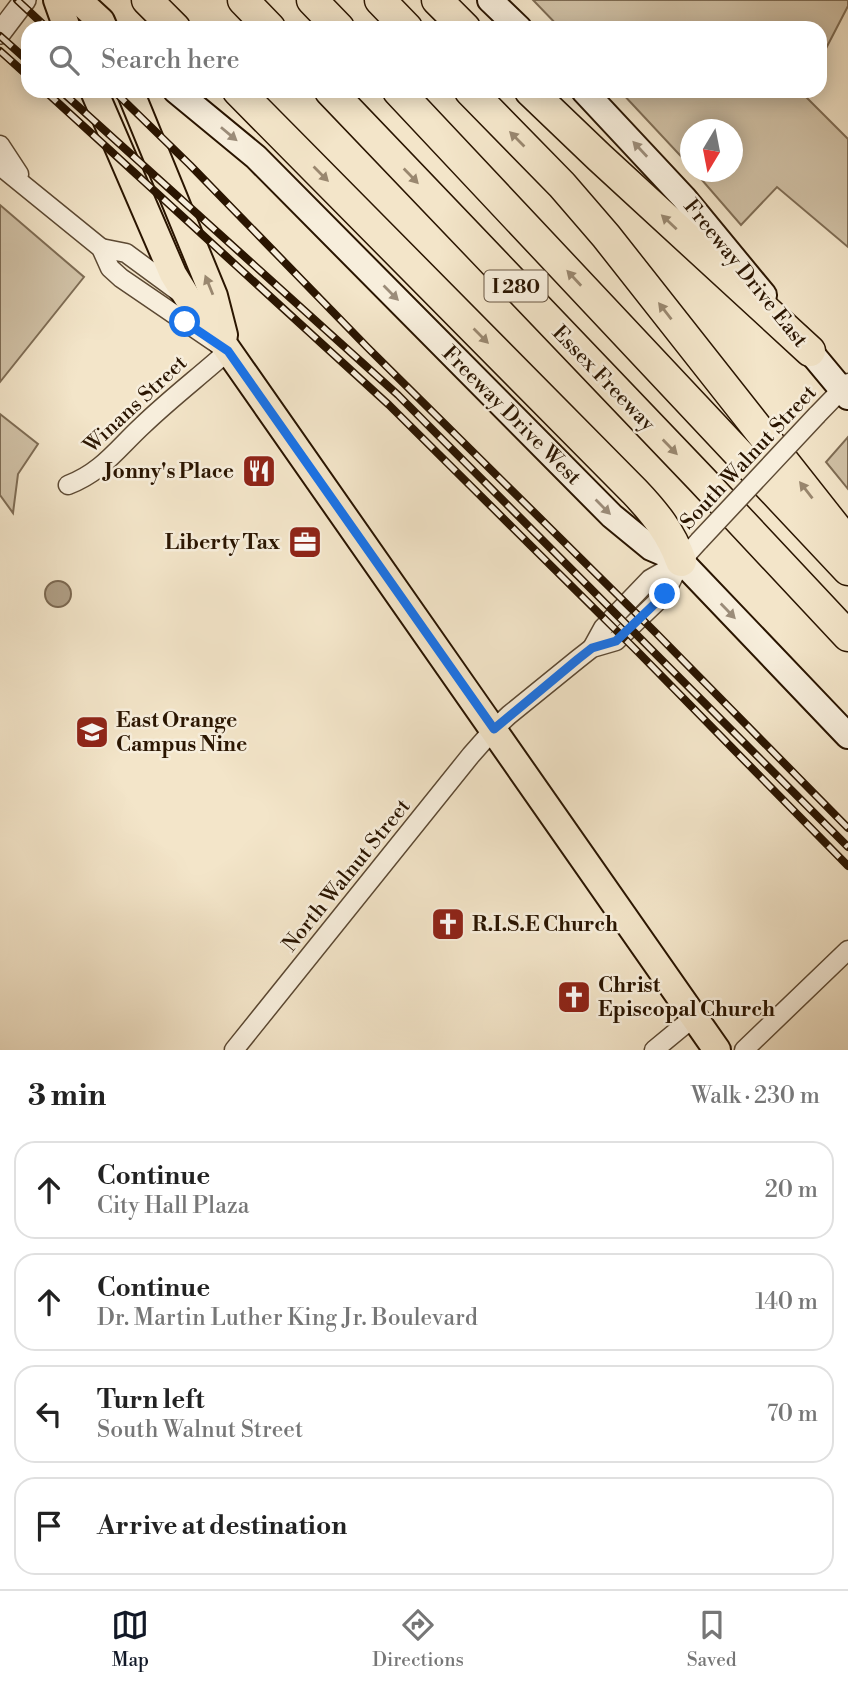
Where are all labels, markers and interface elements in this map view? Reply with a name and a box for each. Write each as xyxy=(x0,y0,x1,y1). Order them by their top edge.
search box xyxy=(21,21,827,98)
icon: search xyxy=(45,41,83,79)
text: Search here xyxy=(101,44,240,76)
north arrow xyxy=(680,119,743,182)
one-way arrow xyxy=(220,126,237,141)
one-way arrow xyxy=(508,130,525,147)
one-way arrow xyxy=(632,141,648,158)
one-way arrow xyxy=(312,166,329,183)
one-way arrow xyxy=(403,167,419,184)
street label: Freeway Drive East xyxy=(678,194,813,353)
one-way arrow xyxy=(661,214,678,230)
road number: I 280 xyxy=(484,270,548,302)
one-way arrow xyxy=(566,270,582,287)
one-way arrow xyxy=(204,274,215,295)
one-way arrow xyxy=(382,285,399,302)
one-way arrow xyxy=(659,302,673,320)
route start xyxy=(169,306,200,337)
street label: Essex Freeway xyxy=(546,320,661,438)
one-way arrow xyxy=(473,328,489,344)
street label: Freeway Drive West xyxy=(436,341,587,491)
street label: Winans Street xyxy=(78,350,193,460)
street label: South Walnut Street xyxy=(675,380,823,535)
one-way arrow xyxy=(661,438,677,455)
restaurant icon: Jonny's Place xyxy=(240,452,278,490)
place label: Jonny's Place xyxy=(101,459,234,485)
one-way arrow xyxy=(798,481,813,499)
one-way arrow xyxy=(595,498,612,515)
office icon: Liberty Tax xyxy=(286,523,324,561)
place label: Liberty Tax xyxy=(165,530,281,556)
route end xyxy=(649,578,680,609)
one-way arrow xyxy=(719,602,735,619)
place label: East Orange Campus Nine xyxy=(116,708,247,758)
school or university icon: East Orange Campus Nine xyxy=(73,713,111,751)
street label: North Walnut Street xyxy=(277,794,417,957)
church icon: R.I.S.E Church xyxy=(429,905,467,943)
place label: R.I.S.E Church xyxy=(472,912,618,938)
place label: Christ Episcopal Church xyxy=(598,973,775,1023)
church icon: Christ Episcopal Church xyxy=(555,978,593,1016)
text: 3 min xyxy=(28,1077,106,1115)
text: Walk · 230 m xyxy=(691,1082,820,1110)
text: Continue xyxy=(97,1160,210,1192)
icon: ahead xyxy=(30,1171,68,1209)
text: 20 m xyxy=(765,1176,818,1204)
text: City Hall Plaza xyxy=(97,1192,249,1220)
text: Continue xyxy=(97,1272,210,1304)
icon: ahead xyxy=(30,1283,68,1321)
text: 140 m xyxy=(755,1288,818,1316)
text: Dr. Martin Luther King Jr. Boulevard xyxy=(97,1304,478,1332)
text: Turn left xyxy=(97,1384,205,1416)
icon: left xyxy=(30,1395,68,1433)
text: 70 m xyxy=(767,1400,818,1428)
text: South Walnut Street xyxy=(97,1416,303,1444)
icon: arrive xyxy=(30,1507,68,1545)
text: Arrive at destination xyxy=(97,1510,347,1542)
tab: Map xyxy=(111,1606,149,1672)
tab: Directions xyxy=(372,1606,464,1672)
tab: Saved xyxy=(687,1606,737,1672)

